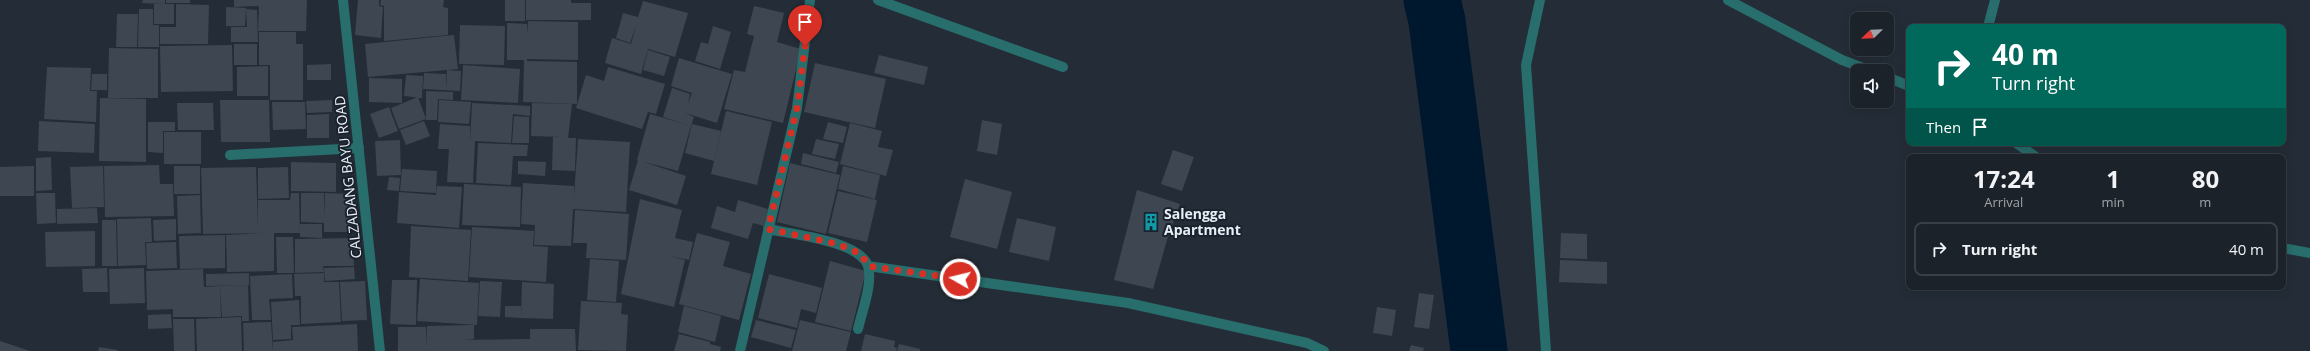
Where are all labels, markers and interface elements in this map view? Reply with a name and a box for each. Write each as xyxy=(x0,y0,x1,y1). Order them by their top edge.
pin xyxy=(788,5,822,46)
icon: arrive xyxy=(794,11,816,33)
north arrow xyxy=(1850,12,1894,56)
map controls xyxy=(1850,12,1894,108)
text: 40 m xyxy=(1992,35,2059,73)
icon: right xyxy=(1926,40,1978,92)
button: sound xyxy=(1850,64,1894,108)
text: Turn right xyxy=(1992,71,2075,95)
street label: CALZADANG BAYU ROAD xyxy=(330,95,365,259)
icon: arrive xyxy=(1969,116,1991,138)
text: Then xyxy=(1926,117,1961,137)
text: 17:24 xyxy=(1973,162,2035,195)
text: 1 xyxy=(2106,162,2120,195)
text: 80 xyxy=(2192,162,2219,195)
text: Arrival xyxy=(1984,193,2023,211)
text: min xyxy=(2101,193,2125,211)
text: m xyxy=(2199,193,2211,211)
place label: Salengga Apartment xyxy=(1164,204,1241,239)
building icon: Salengga Apartment xyxy=(1141,212,1161,232)
icon: right xyxy=(1928,238,1950,260)
text: Turn right xyxy=(1962,239,2037,259)
text: 40 m xyxy=(2229,239,2264,259)
position arrow xyxy=(939,258,981,300)

